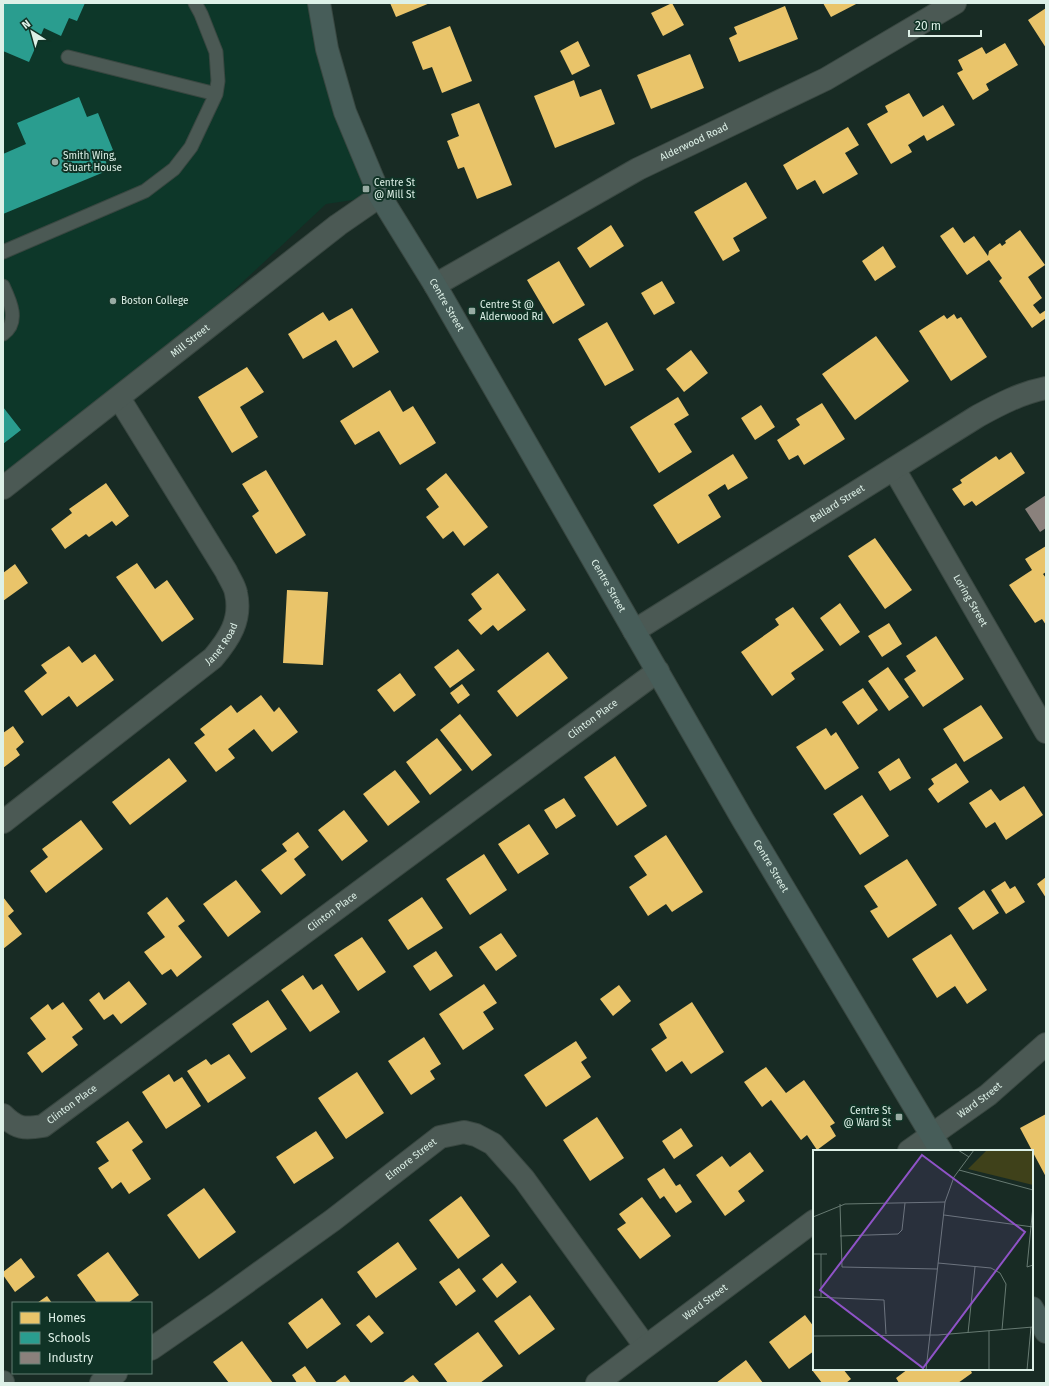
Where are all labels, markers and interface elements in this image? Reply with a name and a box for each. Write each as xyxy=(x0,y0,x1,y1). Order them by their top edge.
north arrow xyxy=(12,12,52,52)
scale bar xyxy=(909,12,981,38)
text: N xyxy=(19,17,33,32)
text: 20 m xyxy=(915,19,941,33)
street label: Alderwood Road xyxy=(658,121,730,164)
place label: Smith Wing, Stuart House xyxy=(63,150,122,174)
marker: Smith Wing, Stuart House xyxy=(50,157,60,167)
place label: Centre St @ Mill St xyxy=(374,177,415,201)
marker: Centre St @ Mill St xyxy=(361,184,371,194)
street label: Centre Street xyxy=(427,276,467,334)
place label: Boston College xyxy=(121,295,188,307)
marker: Boston College xyxy=(108,296,118,306)
place label: Centre St @ Alderwood Rd xyxy=(480,299,543,323)
marker: Centre St @ Alderwood Rd xyxy=(467,306,477,316)
street label: Mill Street xyxy=(168,322,212,360)
street label: Ballard Street xyxy=(808,482,867,525)
street label: Centre Street xyxy=(588,557,628,615)
street label: Loring Street xyxy=(950,572,990,629)
street label: Janet Road xyxy=(203,621,240,668)
street label: Clinton Place xyxy=(566,697,620,742)
street label: Centre Street xyxy=(750,838,791,895)
street label: Clinton Place xyxy=(305,889,360,934)
street label: Ward Street xyxy=(955,1079,1005,1121)
street label: Clinton Place xyxy=(45,1082,99,1127)
place label: Centre St @ Ward St xyxy=(844,1105,891,1129)
marker: Centre St @ Ward St xyxy=(894,1112,904,1122)
street label: Elmore Street xyxy=(383,1136,439,1183)
inset map xyxy=(813,1150,1033,1370)
street label: Ward Street xyxy=(680,1281,730,1323)
legend xyxy=(12,1302,152,1374)
text: Homes xyxy=(48,1311,86,1325)
text: Schools xyxy=(48,1331,91,1345)
text: Industry xyxy=(48,1351,93,1365)

